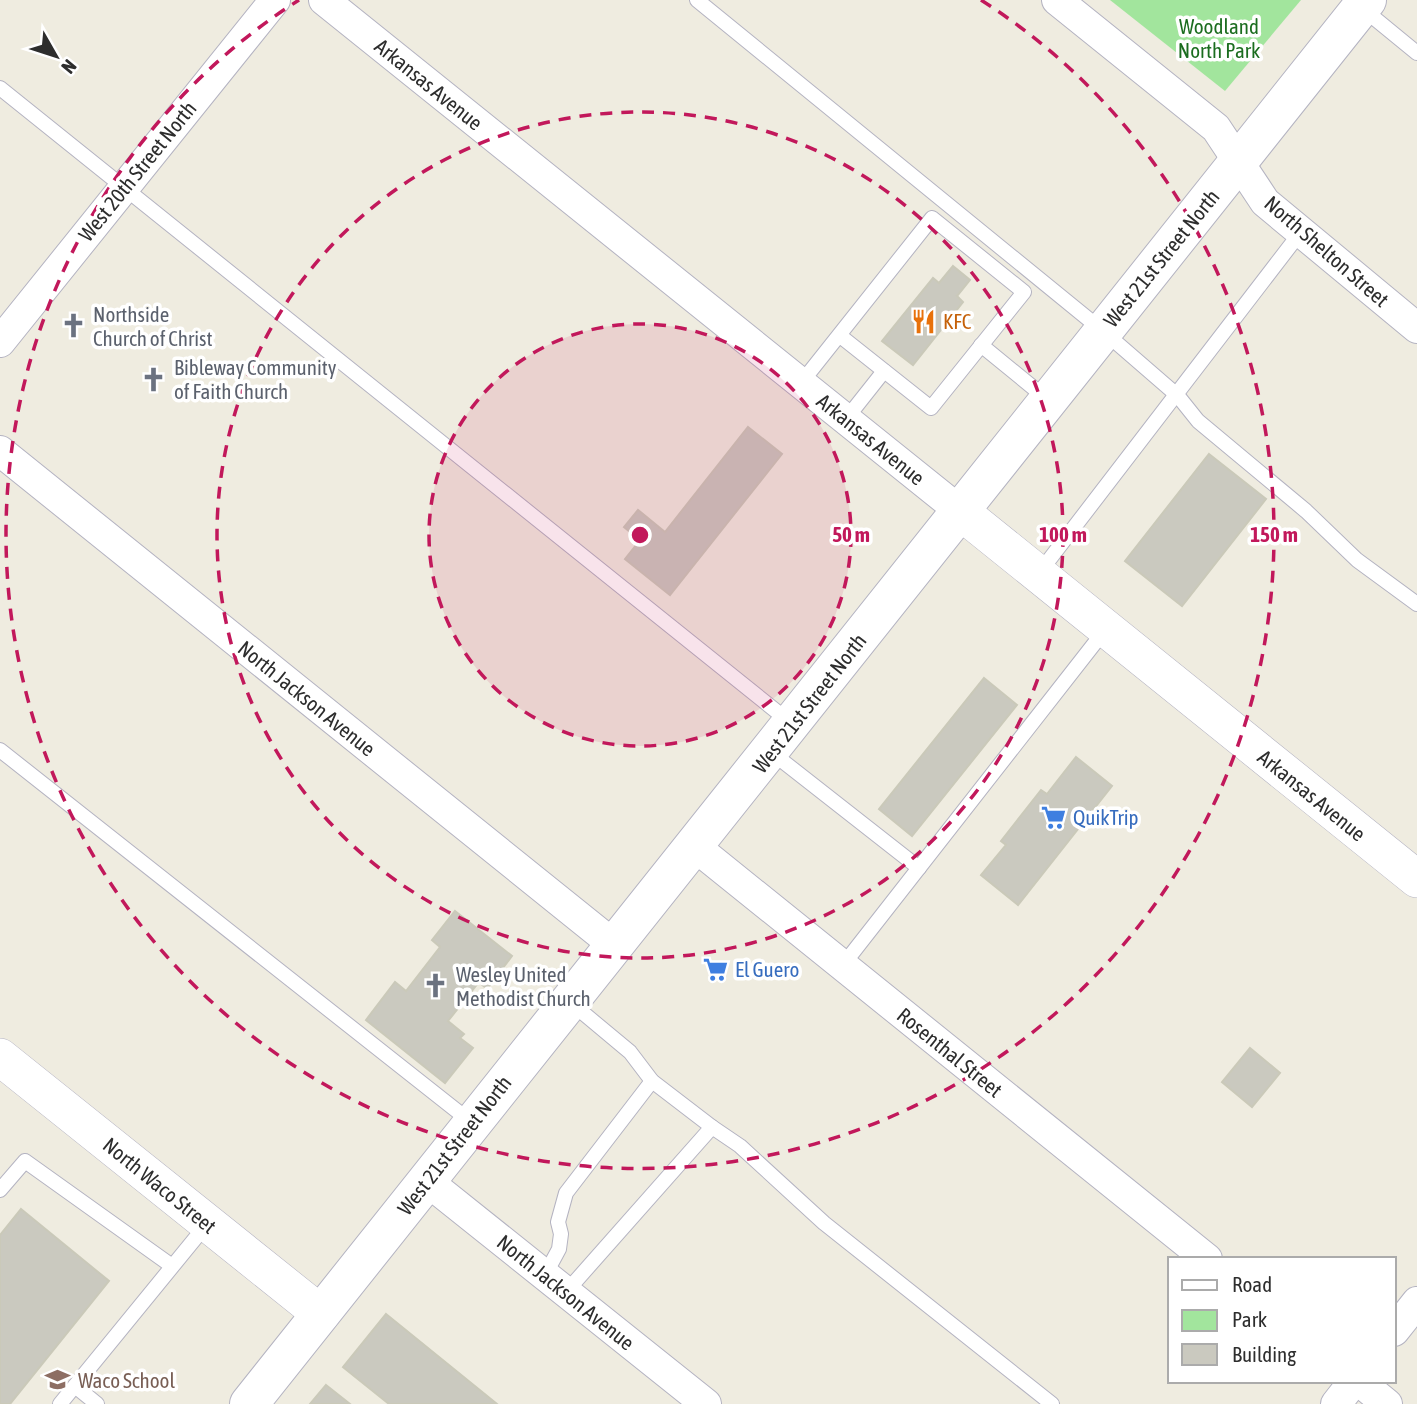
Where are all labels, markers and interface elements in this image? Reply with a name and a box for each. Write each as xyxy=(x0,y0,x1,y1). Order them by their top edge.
park label: Woodland North Park xyxy=(1178,14,1260,62)
north arrow xyxy=(21,21,91,91)
street label: Arkansas Avenue xyxy=(370,33,488,135)
text: N xyxy=(57,55,81,78)
street label: West 20th Street North xyxy=(73,96,201,246)
street label: West 21st Street North xyxy=(1098,184,1224,332)
street label: North Shelton Street xyxy=(1260,191,1394,311)
place label: Northside Church of Christ xyxy=(93,302,212,350)
restaurant icon: KFC xyxy=(909,307,937,335)
place label: KFC xyxy=(943,309,972,333)
church icon: Northside Church of Christ xyxy=(59,312,87,340)
place label: Bibleway Community of Faith Church xyxy=(174,355,337,403)
church icon: Bibleway Community of Faith Church xyxy=(140,365,168,393)
street label: Arkansas Avenue xyxy=(812,388,930,490)
text: 50 m xyxy=(832,522,870,546)
text: 100 m xyxy=(1039,522,1087,546)
text: 150 m xyxy=(1250,522,1298,546)
centre of rings xyxy=(628,523,652,547)
street label: West 21st Street North xyxy=(747,629,871,777)
street label: North Jackson Avenue xyxy=(234,635,380,761)
street label: Arkansas Avenue xyxy=(1253,744,1371,846)
supermarket icon: QuikTrip xyxy=(1039,803,1067,831)
place label: QuikTrip xyxy=(1073,805,1138,829)
supermarket icon: El Guero xyxy=(701,955,729,983)
place label: El Guero xyxy=(735,957,799,981)
place label: Wesley United Methodist Church xyxy=(456,962,591,1010)
church icon: Wesley United Methodist Church xyxy=(422,972,450,1000)
street label: Rosenthal Street xyxy=(893,1002,1007,1102)
street label: West 21st Street North xyxy=(392,1071,516,1219)
street label: North Waco Street xyxy=(99,1132,221,1238)
street label: North Jackson Avenue xyxy=(493,1229,639,1355)
legend xyxy=(1168,1257,1396,1383)
text: Road xyxy=(1232,1272,1272,1296)
text: Park xyxy=(1232,1307,1267,1331)
text: Building xyxy=(1232,1342,1296,1366)
school or university icon: Waco School xyxy=(44,1366,72,1394)
place label: Waco School xyxy=(78,1368,175,1392)

